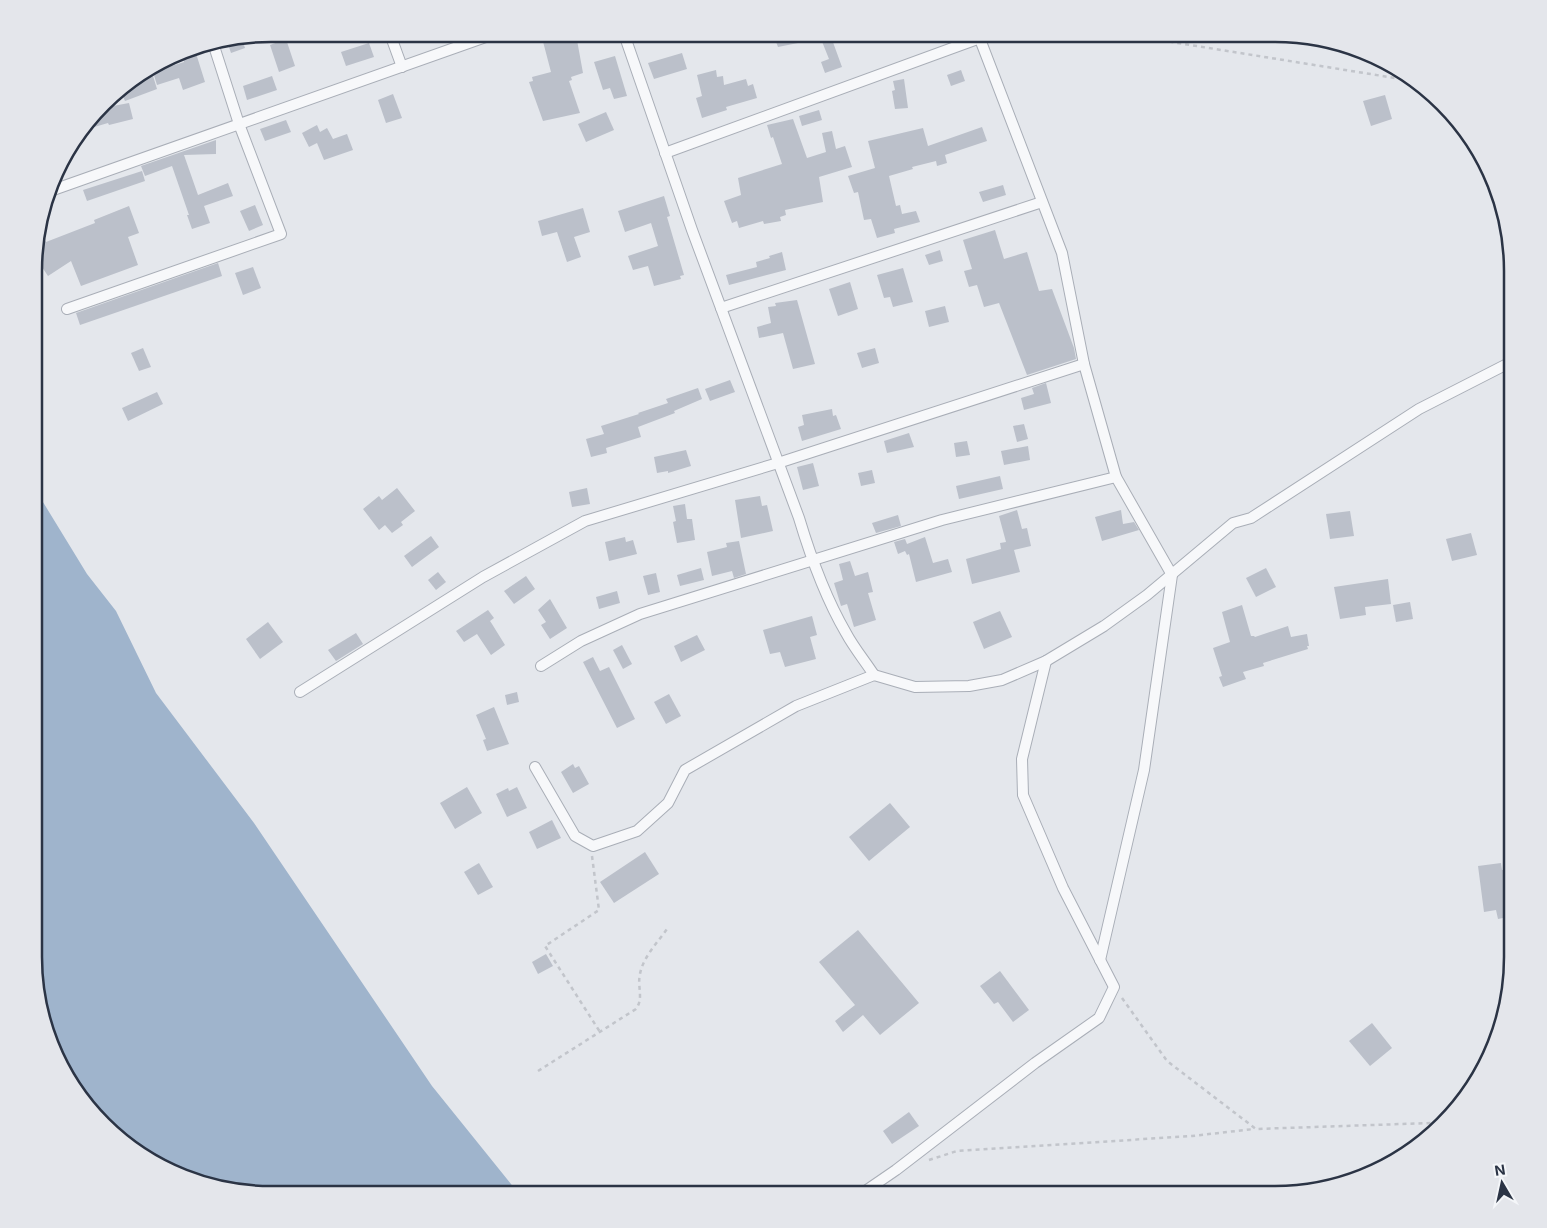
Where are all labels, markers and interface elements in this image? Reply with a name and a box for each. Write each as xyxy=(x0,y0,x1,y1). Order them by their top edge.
north arrow xyxy=(1477,1158,1527,1208)
text: N xyxy=(1493,1160,1506,1179)

